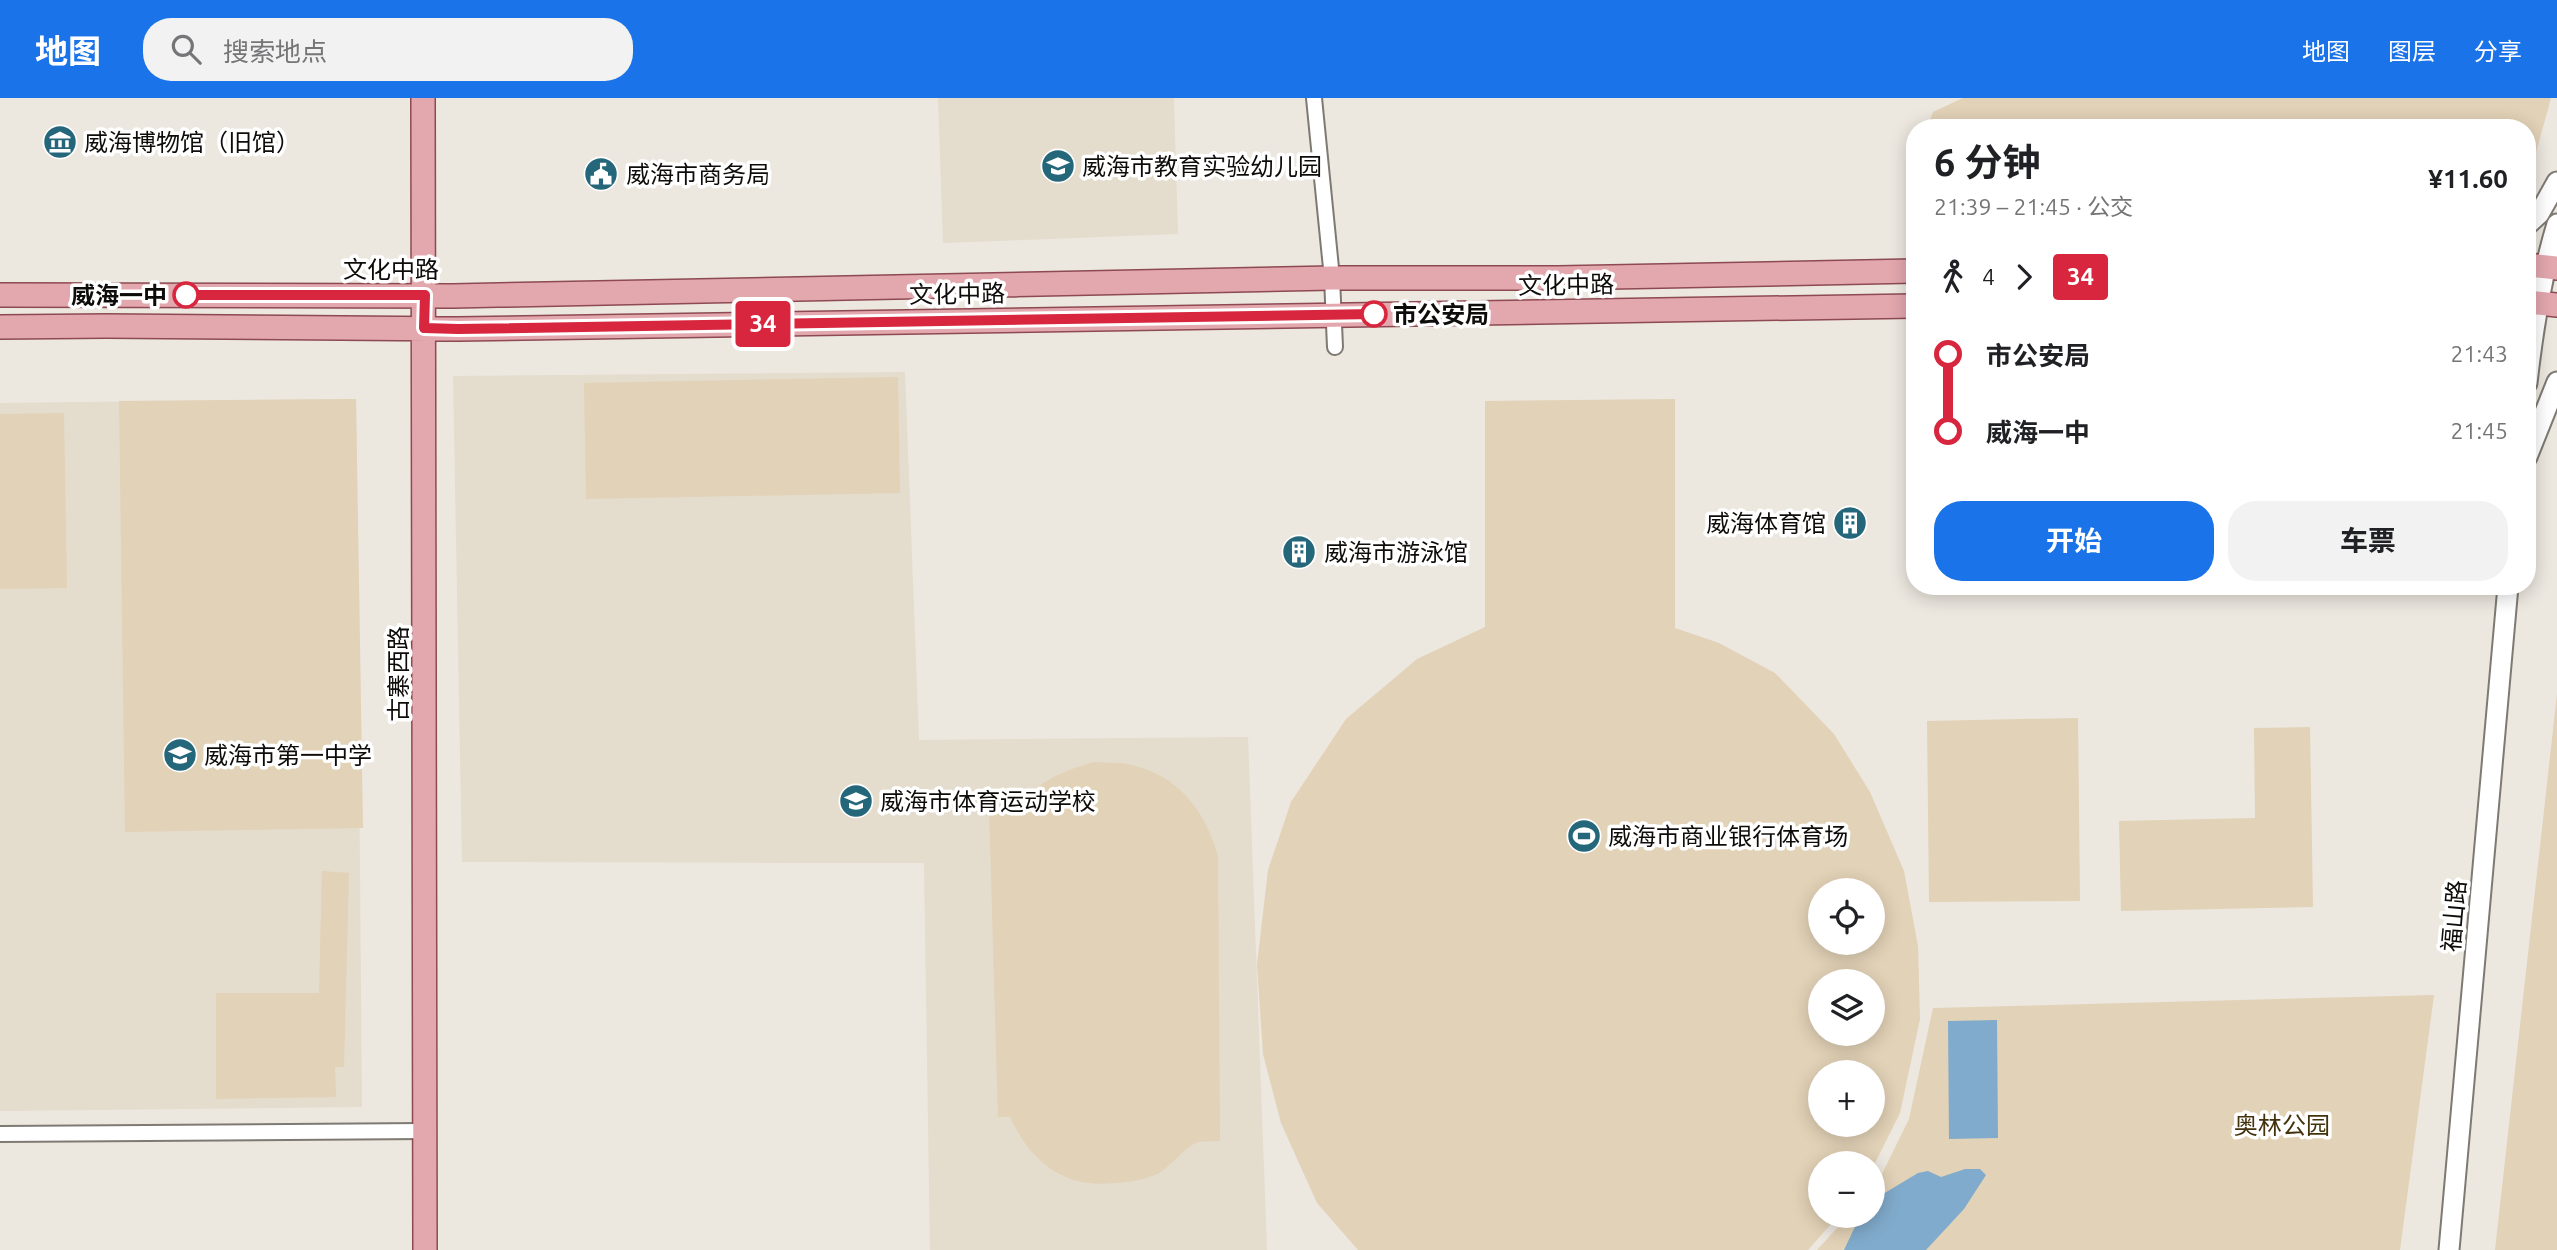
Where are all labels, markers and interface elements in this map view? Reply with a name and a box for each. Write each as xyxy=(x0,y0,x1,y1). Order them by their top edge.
search box xyxy=(143,18,633,81)
icon: search xyxy=(167,30,205,68)
text: 地图 xyxy=(35,32,101,69)
text: 搜索地点 xyxy=(223,37,327,66)
text: 地图 xyxy=(2302,38,2350,65)
text: 图层 xyxy=(2388,38,2436,65)
text: 分享 xyxy=(2474,38,2522,65)
museum icon: 威海博物馆（旧馆） xyxy=(41,123,79,161)
place label: 威海博物馆（旧馆） xyxy=(84,129,300,156)
text: 6 分钟 xyxy=(1934,141,2040,183)
school or university icon: 威海市教育实验幼儿园 xyxy=(1039,147,1077,185)
place label: 威海市教育实验幼儿园 xyxy=(1082,153,1322,180)
public building icon: 威海市商务局 xyxy=(582,155,620,193)
place label: 威海市商务局 xyxy=(626,161,770,188)
text: ¥11.60 xyxy=(2428,164,2508,193)
text: 21:39 – 21:45 · 公交 xyxy=(1934,194,2133,219)
street label: 文化中路 xyxy=(343,256,439,283)
icon: walk xyxy=(1934,258,1972,296)
icon: forward xyxy=(2005,258,2043,296)
text: 34 xyxy=(2067,263,2094,290)
text: 4 xyxy=(1982,264,1995,289)
street label: 文化中路 xyxy=(1518,271,1614,299)
street label: 文化中路 xyxy=(909,280,1005,308)
place label: 威海一中 xyxy=(71,282,167,309)
marker: 威海一中 xyxy=(173,282,199,308)
line badge: 34 xyxy=(732,301,794,347)
marker: 市公安局 xyxy=(1361,301,1387,327)
place label: 市公安局 xyxy=(1393,301,1489,328)
text: 34 xyxy=(749,310,777,337)
text: 市公安局 xyxy=(1986,341,2090,370)
text: 21:43 xyxy=(2450,341,2508,366)
text: 威海一中 xyxy=(1986,418,2090,447)
text: 21:45 xyxy=(2450,418,2508,443)
button: 开始 xyxy=(1934,501,2214,581)
button: 车票 xyxy=(2228,501,2508,581)
building icon: 威海体育馆 xyxy=(1831,504,1869,542)
place label: 威海体育馆 xyxy=(1706,510,1826,537)
building icon: 威海市游泳馆 xyxy=(1280,533,1318,571)
place label: 威海市游泳馆 xyxy=(1324,539,1468,566)
street label: 古寨西路 xyxy=(385,626,412,722)
school or university icon: 威海市第一中学 xyxy=(161,736,199,774)
place label: 威海市第一中学 xyxy=(204,742,372,769)
school or university icon: 威海市体育运动学校 xyxy=(837,782,875,820)
place label: 威海市体育运动学校 xyxy=(880,788,1096,815)
sports icon: 威海市商业银行体育场 xyxy=(1565,817,1603,855)
place label: 威海市商业银行体育场 xyxy=(1608,823,1848,850)
map controls xyxy=(1808,878,1885,1228)
button: locate xyxy=(1808,878,1885,955)
street label: 福山路 xyxy=(2437,879,2471,953)
button: layers xyxy=(1808,969,1885,1046)
button: + xyxy=(1808,1060,1885,1137)
park label: 奥林公园 xyxy=(2234,1112,2330,1139)
button: − xyxy=(1808,1151,1885,1228)

